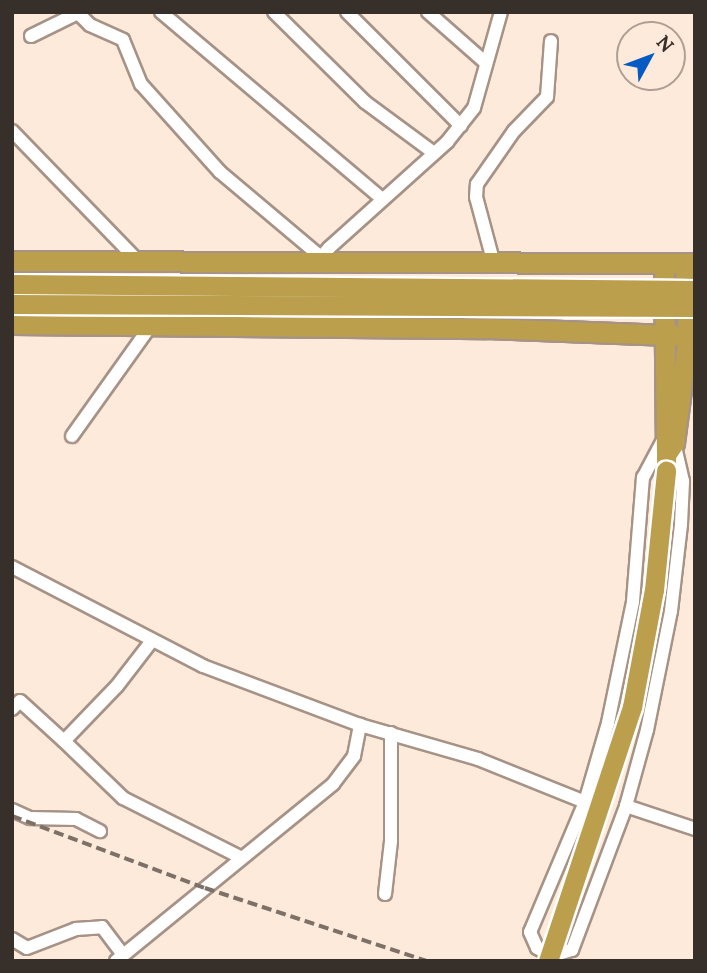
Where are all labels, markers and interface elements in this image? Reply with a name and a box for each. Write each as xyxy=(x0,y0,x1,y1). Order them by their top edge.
north arrow xyxy=(616,21,686,91)
text: N xyxy=(651,30,679,57)

